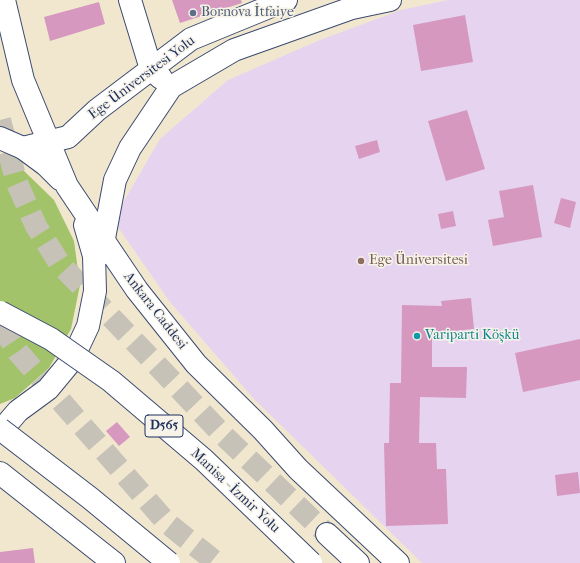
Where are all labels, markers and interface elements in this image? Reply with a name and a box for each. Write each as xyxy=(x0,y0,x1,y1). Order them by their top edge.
place label: Bornova İtfaiye xyxy=(201,5,294,21)
marker: Bornova İtfaiye xyxy=(188,8,198,18)
street label: Ege Üniversitesi Yolu xyxy=(85,33,199,123)
place label: Ege Üniversitesi xyxy=(369,253,468,269)
marker: Ege Üniversitesi xyxy=(356,256,366,266)
street label: Ankara Caddesi xyxy=(120,269,190,353)
place label: Variparti Köşkü xyxy=(425,328,519,344)
marker: Variparti Köşkü xyxy=(412,331,422,341)
road number: D565 xyxy=(145,415,183,437)
street label: Manisa - İzmir Yolu xyxy=(187,445,283,537)

